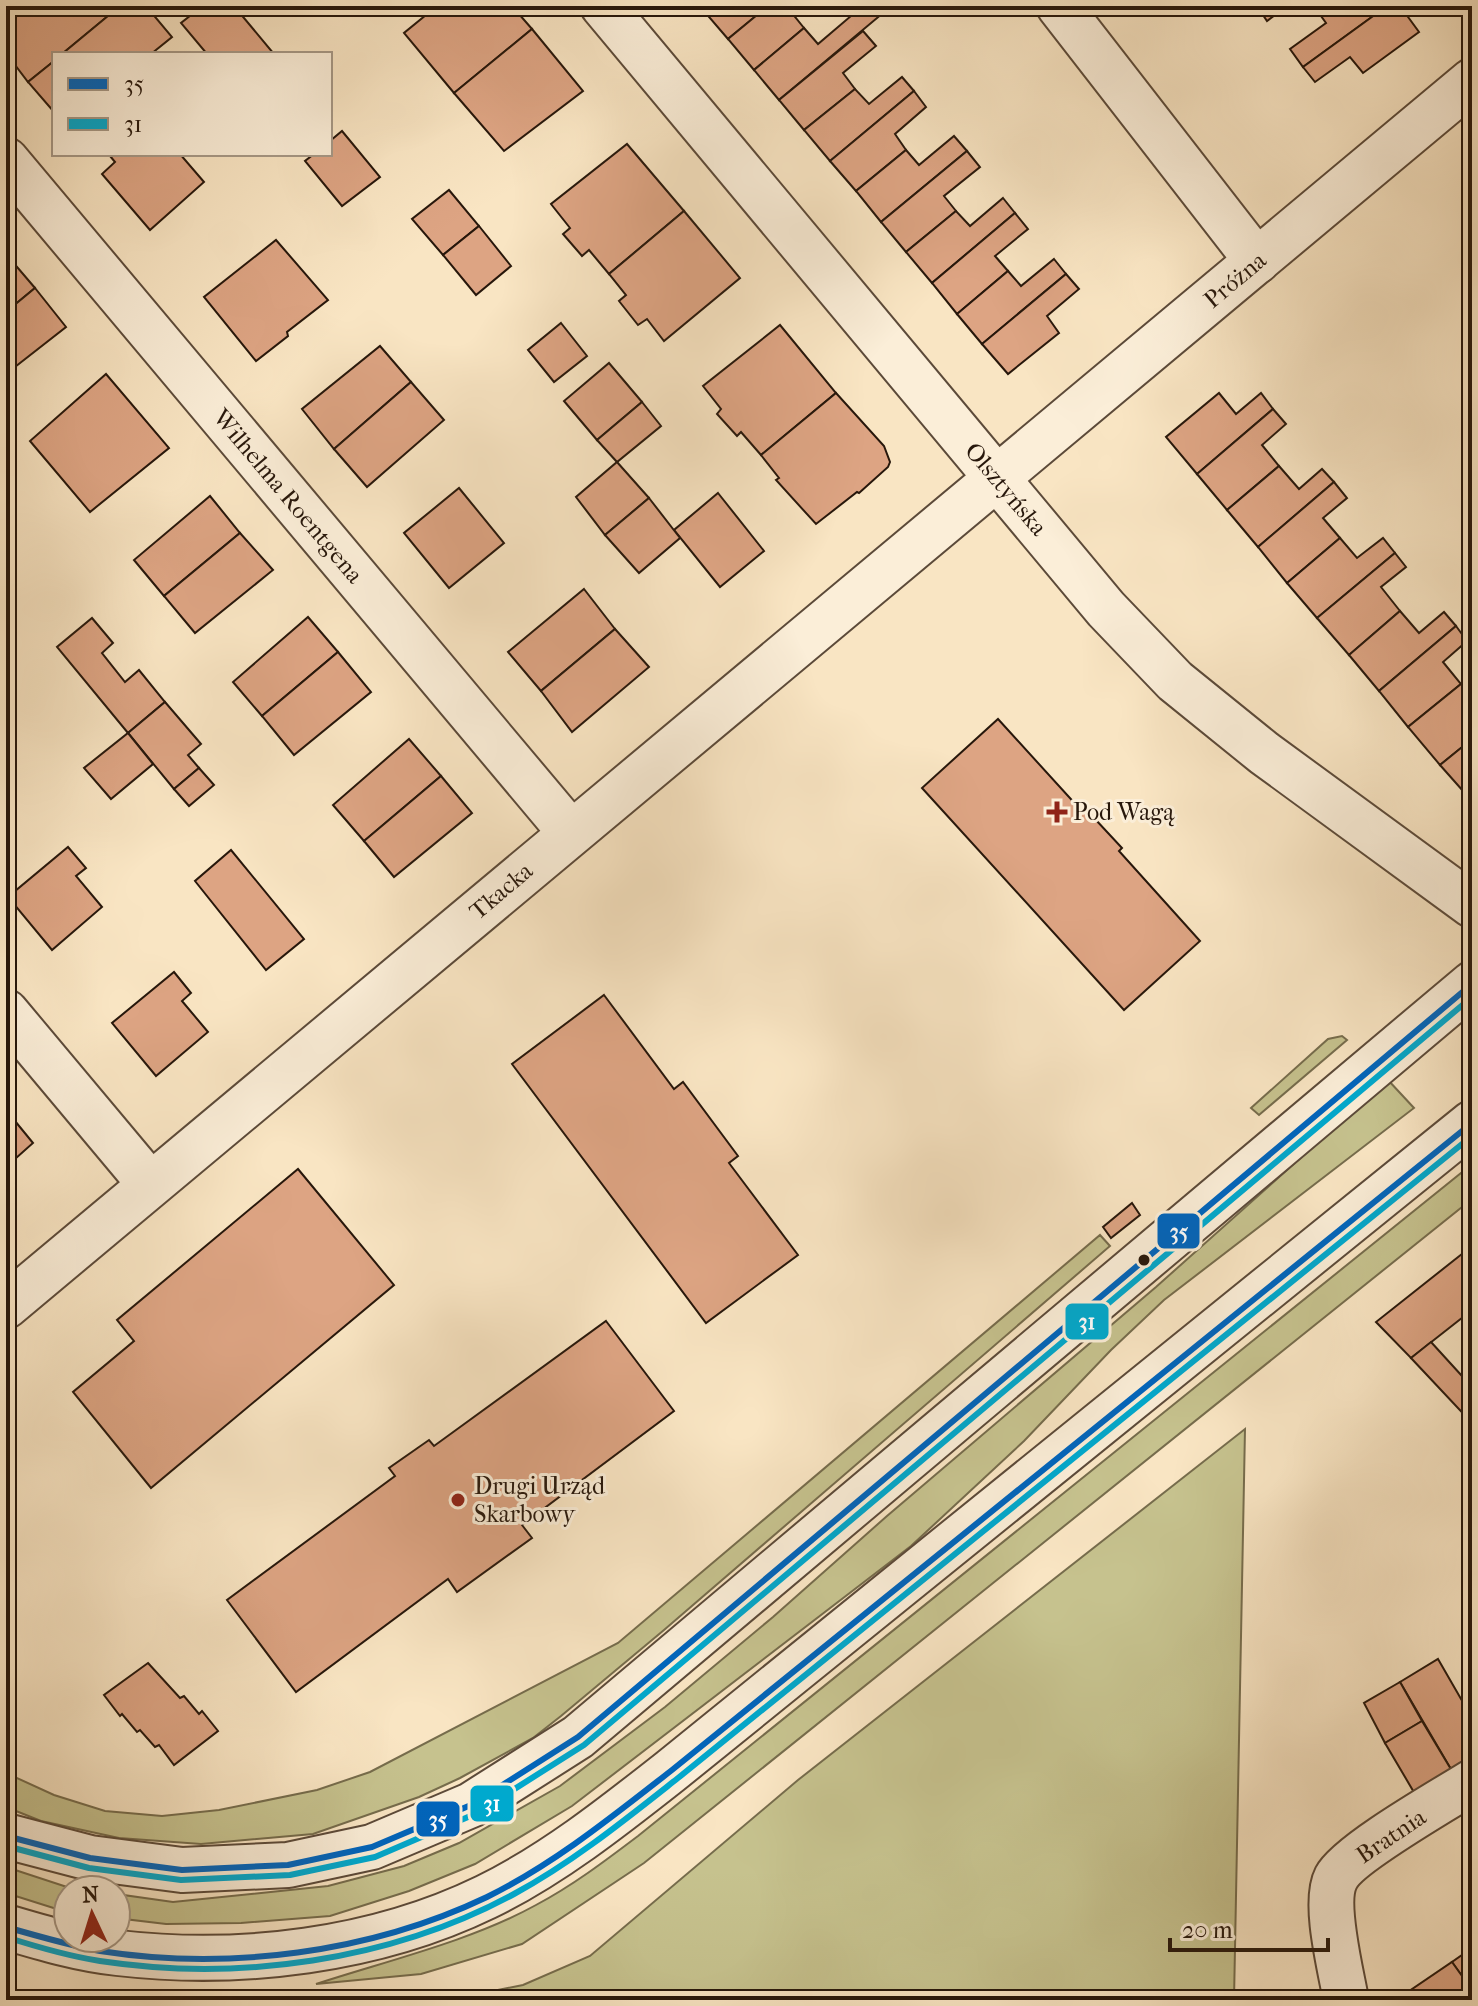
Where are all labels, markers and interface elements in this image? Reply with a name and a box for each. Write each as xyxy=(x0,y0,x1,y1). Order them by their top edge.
legend xyxy=(52,52,332,156)
text: 35 xyxy=(124,70,144,98)
text: 31 xyxy=(124,110,142,138)
street label: Próżna xyxy=(1198,245,1272,314)
street label: Wilhelma Roentgena xyxy=(206,403,369,589)
street label: Olsztyńska xyxy=(959,437,1053,542)
place label: Pod Wagą xyxy=(1073,798,1175,827)
marker: Pod Wagą xyxy=(1048,803,1066,821)
street label: Tkacka xyxy=(464,856,539,925)
line badge: 35 xyxy=(1156,1212,1201,1250)
text: 35 xyxy=(1170,1219,1189,1245)
unlabelled marker xyxy=(1136,1252,1152,1268)
line badge: 31 xyxy=(1064,1302,1110,1341)
text: 31 xyxy=(1079,1309,1095,1335)
place label: Drugi Urząd Skarbowy xyxy=(474,1472,606,1528)
marker: Drugi Urząd Skarbowy xyxy=(449,1491,467,1509)
line badge: 31 xyxy=(469,1784,515,1823)
text: 31 xyxy=(484,1791,500,1817)
line badge: 35 xyxy=(415,1800,461,1838)
street label: Bratnia xyxy=(1351,1802,1432,1869)
text: 35 xyxy=(429,1807,448,1833)
north arrow xyxy=(52,1874,132,1954)
text: N xyxy=(81,1881,100,1909)
scale bar xyxy=(1170,1902,1328,1952)
text: 20 m xyxy=(1182,1916,1233,1944)

